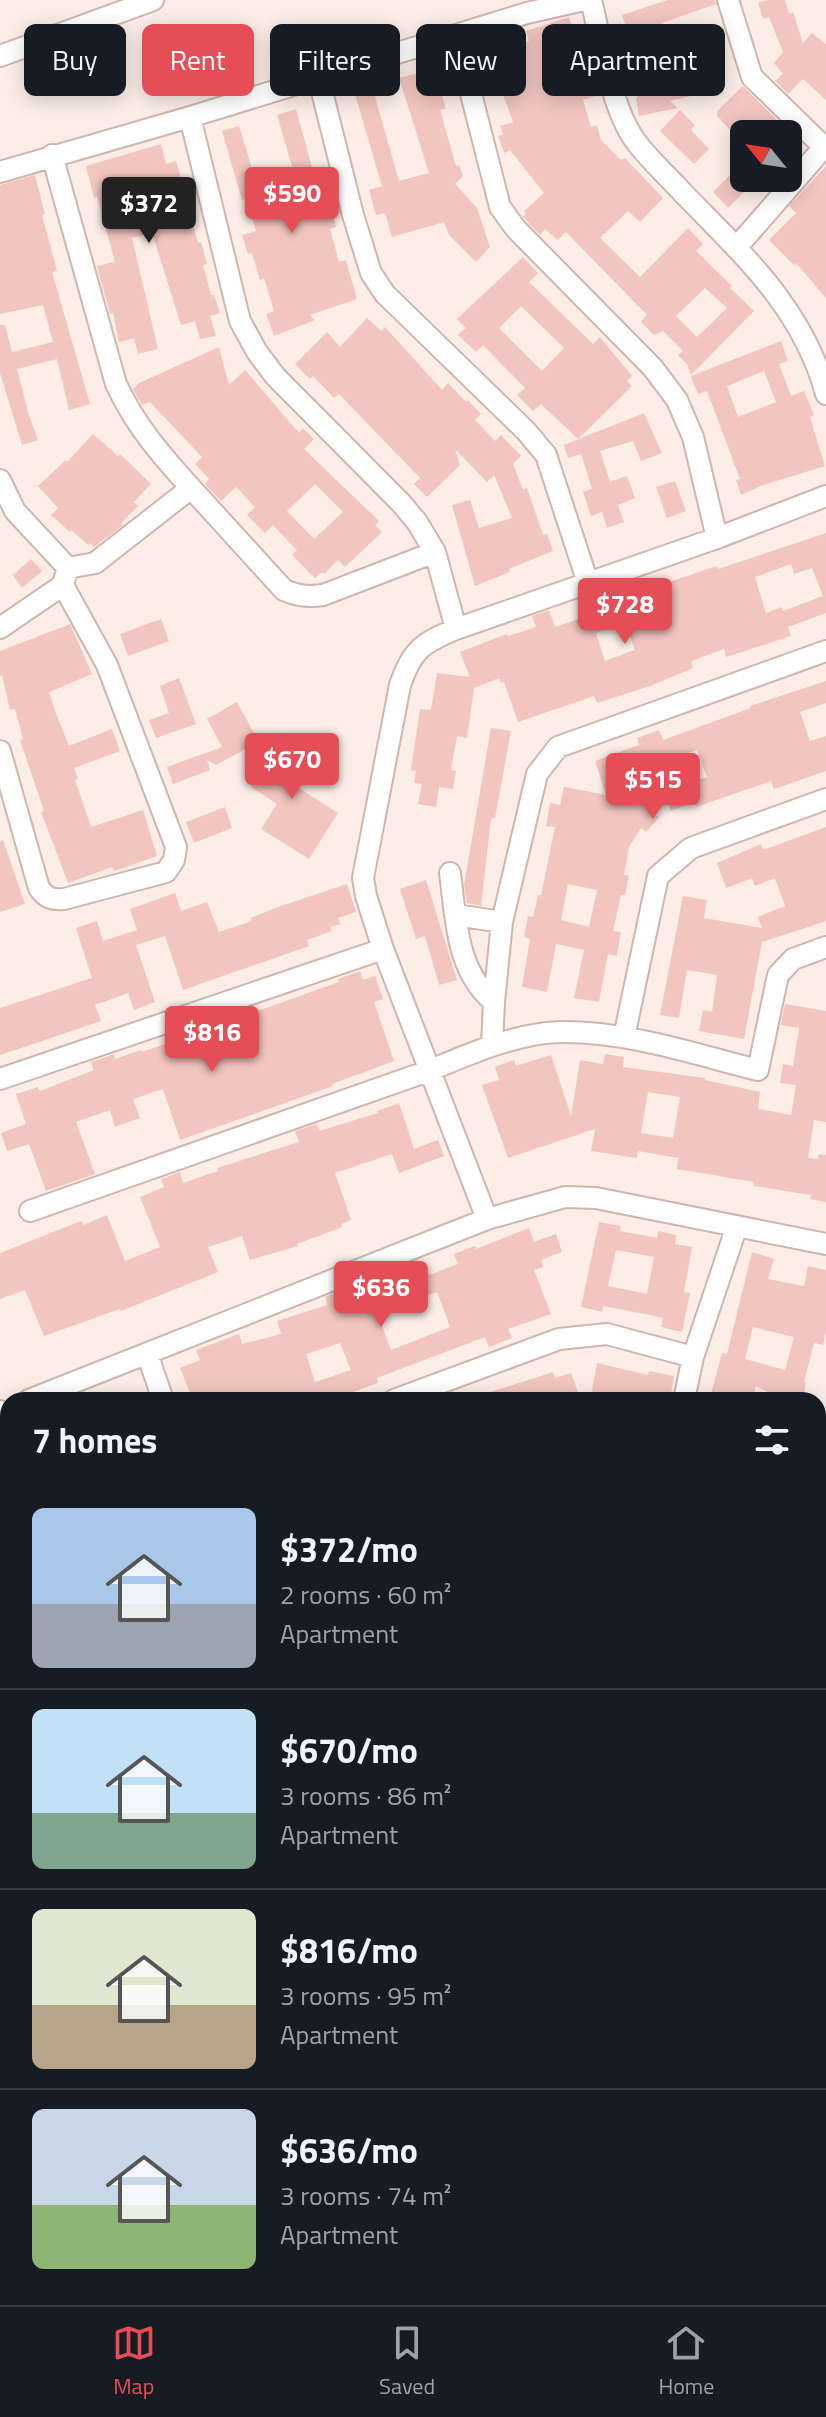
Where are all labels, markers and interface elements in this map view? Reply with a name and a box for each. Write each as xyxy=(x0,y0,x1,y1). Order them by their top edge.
chip: Buy xyxy=(24,24,126,96)
chip: Rent xyxy=(142,24,254,96)
chip: Filters xyxy=(270,24,400,96)
chip: New xyxy=(416,24,526,96)
chip: Apartment xyxy=(542,24,725,96)
north arrow xyxy=(730,120,802,192)
map controls xyxy=(730,120,802,192)
pin: $590 xyxy=(245,167,339,235)
text: $590 xyxy=(263,173,321,212)
pin: $372 xyxy=(102,177,196,245)
text: $372 xyxy=(120,183,178,222)
pin: $728 xyxy=(578,578,672,646)
text: $728 xyxy=(596,584,654,623)
pin: $670 xyxy=(245,733,339,801)
text: $670 xyxy=(263,739,321,778)
pin: $515 xyxy=(606,753,700,821)
text: $515 xyxy=(624,759,682,798)
pin: $816 xyxy=(165,1006,259,1074)
text: $816 xyxy=(183,1012,241,1051)
pin: $636 xyxy=(334,1261,428,1329)
text: $636 xyxy=(352,1267,410,1306)
text: 7 homes xyxy=(32,1414,157,1466)
icon: filters xyxy=(750,1418,794,1462)
text: $372/mo xyxy=(280,1523,418,1575)
icon: home xyxy=(96,1540,192,1636)
text: 2 rooms · 60 m² xyxy=(280,1575,451,1614)
text: Apartment xyxy=(280,1614,398,1653)
text: $670/mo xyxy=(280,1724,418,1776)
icon: home xyxy=(96,1741,192,1837)
text: 3 rooms · 86 m² xyxy=(280,1776,451,1815)
text: Apartment xyxy=(280,1815,398,1854)
text: $816/mo xyxy=(280,1924,418,1976)
icon: home xyxy=(96,1941,192,2037)
text: 3 rooms · 95 m² xyxy=(280,1976,451,2015)
text: Apartment xyxy=(280,2015,398,2054)
text: $636/mo xyxy=(280,2124,418,2176)
icon: home xyxy=(96,2141,192,2237)
text: 3 rooms · 74 m² xyxy=(280,2176,451,2215)
text: Apartment xyxy=(280,2215,398,2254)
tab: Map xyxy=(112,2321,156,2403)
tab: Saved xyxy=(379,2321,435,2403)
tab: Home xyxy=(658,2321,714,2403)

